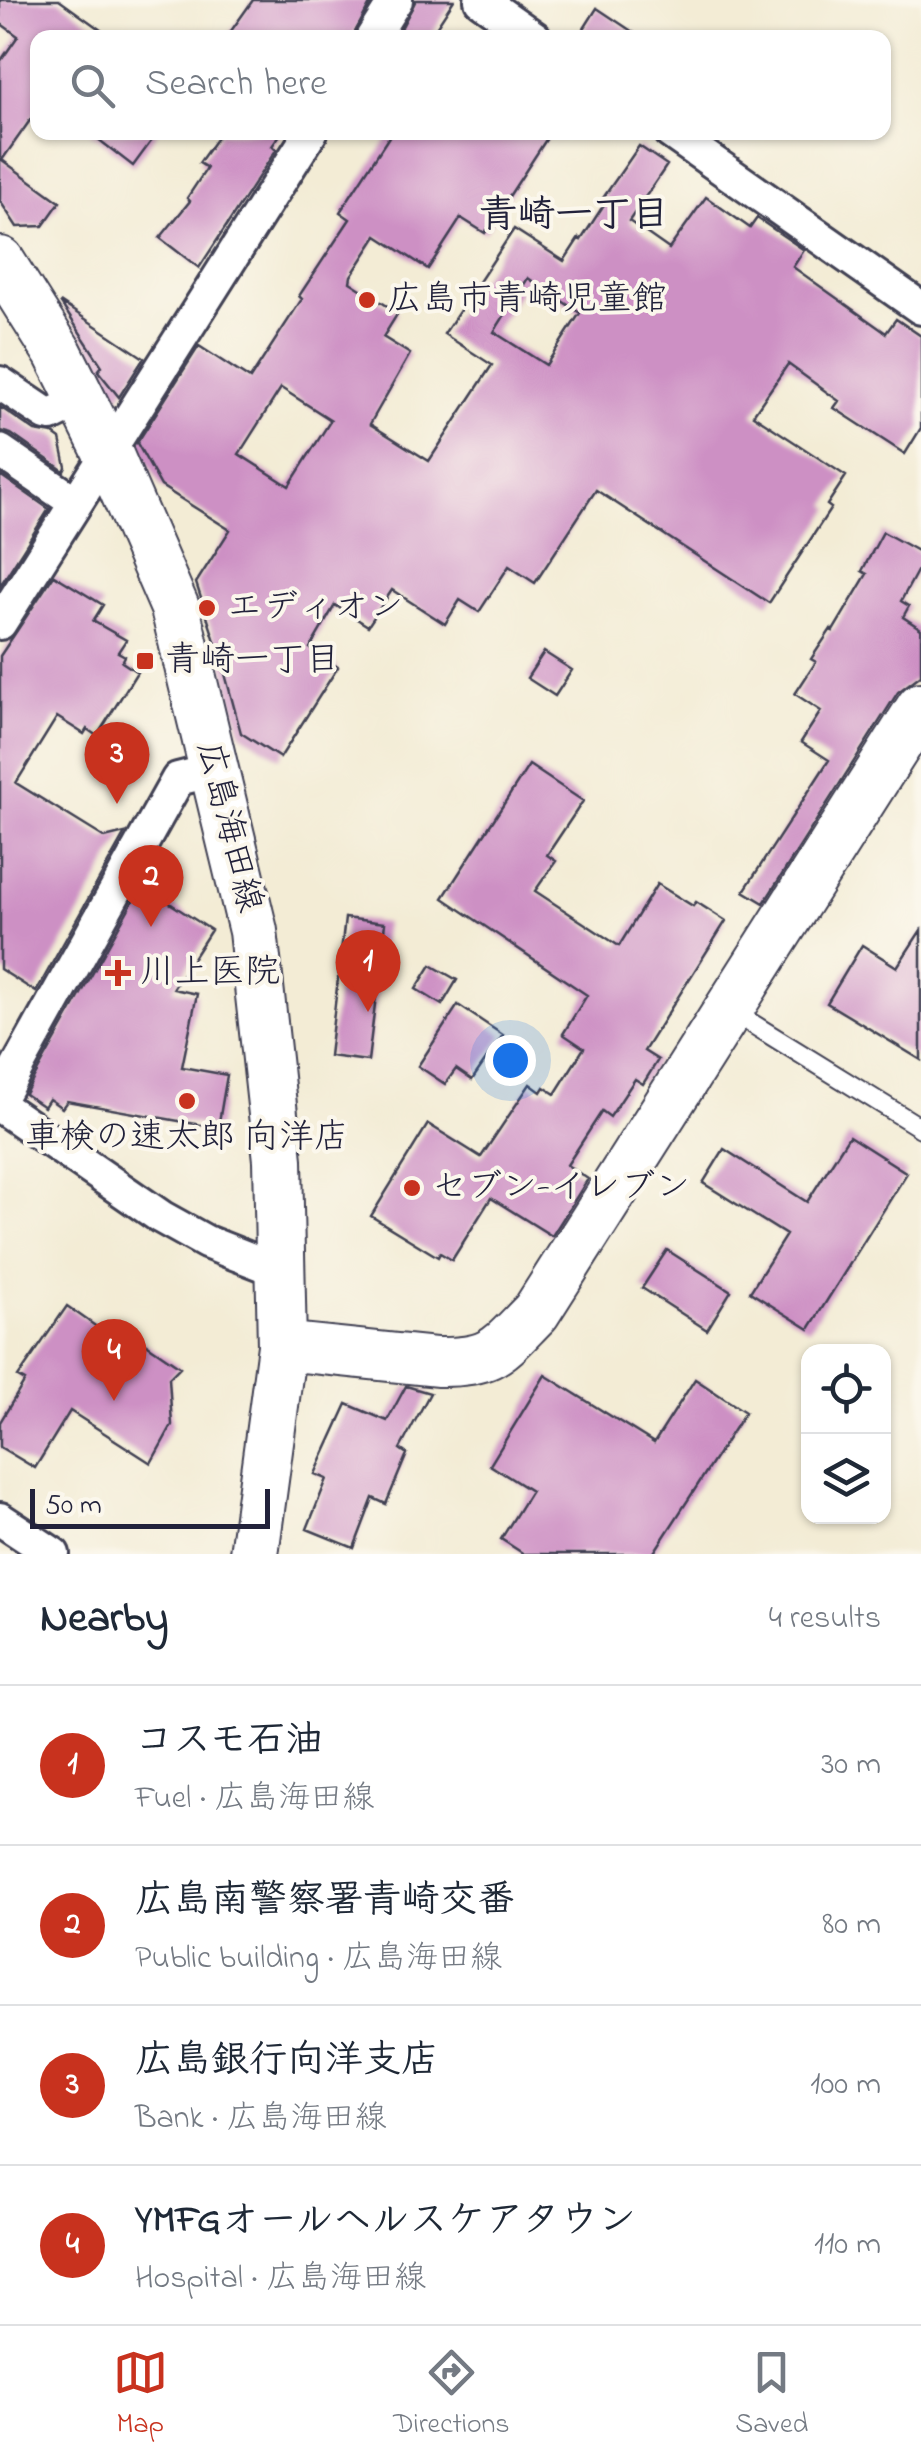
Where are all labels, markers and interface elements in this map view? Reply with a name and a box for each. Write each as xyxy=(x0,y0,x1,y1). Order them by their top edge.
search box xyxy=(30,30,891,140)
text: Search here xyxy=(145,57,327,113)
icon: search xyxy=(65,58,120,113)
district label: 青崎一丁目 xyxy=(479,189,669,245)
place label: 広島市青崎児童館 xyxy=(387,275,667,326)
marker: 広島市青崎児童館 xyxy=(356,289,378,311)
place label: エディオン xyxy=(227,583,403,634)
marker: エディオン xyxy=(196,597,218,619)
place label: 青崎一丁目 xyxy=(165,636,340,687)
marker: 青崎一丁目 xyxy=(134,650,156,672)
pin: 3 xyxy=(84,722,150,804)
street label: 広島海田線 xyxy=(182,736,274,918)
pin: 2 xyxy=(118,844,184,927)
pin: 1 xyxy=(336,930,400,1012)
place label: 川上医院 xyxy=(140,948,280,999)
marker: 川上医院 xyxy=(105,960,131,986)
your location xyxy=(485,1035,536,1086)
marker: 車検の速太郎 向洋店 xyxy=(176,1090,198,1112)
place label: 車検の速太郎 向洋店 xyxy=(25,1113,349,1164)
place label: セブン-イレブン xyxy=(432,1163,690,1214)
marker: セブン-イレブン xyxy=(401,1177,423,1199)
pin: 4 xyxy=(82,1318,146,1401)
map controls xyxy=(801,1344,891,1524)
button: locate xyxy=(801,1344,891,1434)
button: layers xyxy=(801,1434,891,1524)
scale bar xyxy=(30,1484,270,1528)
text: 50 m xyxy=(45,1486,102,1527)
text: Nearby xyxy=(40,1589,168,1650)
text: 4 results xyxy=(769,1596,881,1643)
text: コスモ石油 xyxy=(135,1714,323,1770)
text: 1 xyxy=(67,1742,78,1789)
text: 30 m xyxy=(821,1742,881,1789)
text: Fuel · 広島海田線 xyxy=(135,1776,374,1823)
text: 広島南警察署青崎交番 xyxy=(135,1874,515,1930)
text: 2 xyxy=(65,1902,80,1949)
text: 80 m xyxy=(822,1902,881,1949)
text: Public building · 広島海田線 xyxy=(135,1936,502,1983)
text: 広島銀行向洋支店 xyxy=(135,2034,439,2090)
text: 3 xyxy=(66,2062,79,2109)
text: 100 m xyxy=(810,2062,881,2109)
text: Bank · 広島海田線 xyxy=(135,2096,386,2143)
text: YMFGオールヘルスケアタウン xyxy=(135,2194,636,2250)
text: 4 xyxy=(66,2222,79,2269)
text: 110 m xyxy=(814,2222,881,2269)
text: Hospital · 広島海田線 xyxy=(135,2256,426,2303)
tab: Map xyxy=(113,2345,168,2446)
tab: Directions xyxy=(393,2345,510,2446)
tab: Saved xyxy=(735,2345,808,2446)

